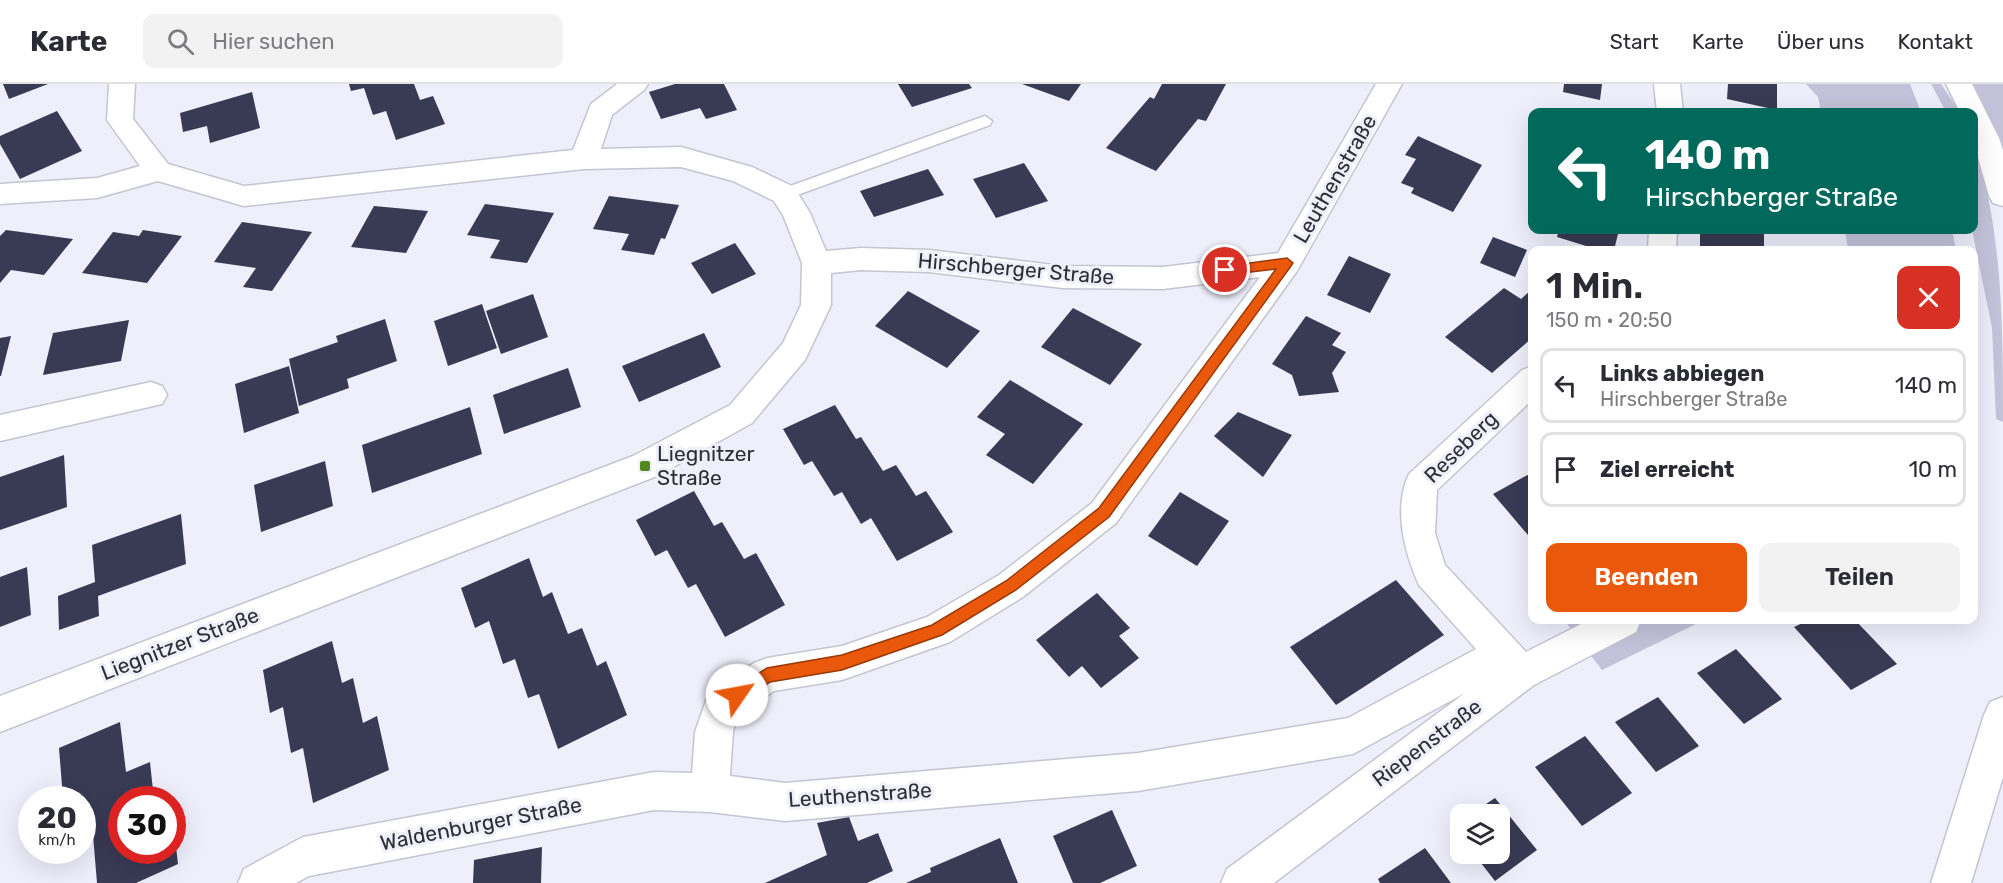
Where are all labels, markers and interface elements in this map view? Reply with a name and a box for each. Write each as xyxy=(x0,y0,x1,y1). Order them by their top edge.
search box xyxy=(143,14,563,68)
text: Karte xyxy=(30,25,107,58)
icon: search xyxy=(164,25,197,58)
text: Hier suchen xyxy=(212,28,335,55)
text: Start xyxy=(1610,29,1659,54)
text: Karte xyxy=(1692,29,1744,54)
text: Über uns xyxy=(1777,29,1865,54)
text: Kontakt xyxy=(1898,29,1973,54)
street label: Leuthenstraße xyxy=(1288,110,1381,247)
text: 140 m xyxy=(1645,130,1771,180)
icon: left xyxy=(1546,132,1624,210)
text: Hirschberger Straße xyxy=(1645,181,1898,213)
pin xyxy=(1199,244,1250,295)
street label: Hirschberger Straße xyxy=(917,247,1115,290)
icon: arrive xyxy=(1208,253,1241,286)
text: 1 Min. xyxy=(1546,264,1643,307)
button: close xyxy=(1897,266,1960,329)
text: 150 m · 20:50 xyxy=(1546,308,1672,332)
text: Links abbiegen xyxy=(1600,360,1764,387)
icon: left xyxy=(1549,369,1582,402)
text: 140 m xyxy=(1895,372,1957,399)
text: Hirschberger Straße xyxy=(1600,387,1788,411)
street label: Reseberg xyxy=(1419,406,1503,488)
place label: Liegnitzer Straße xyxy=(657,441,755,490)
icon: arrive xyxy=(1549,453,1582,486)
text: Ziel erreicht xyxy=(1600,456,1734,483)
text: 10 m xyxy=(1909,456,1957,483)
marker: Liegnitzer Straße xyxy=(638,459,652,473)
button: Beenden xyxy=(1546,543,1747,612)
button: Teilen xyxy=(1759,543,1960,612)
street label: Liegnitzer Straße xyxy=(97,602,262,685)
position arrow xyxy=(705,663,769,727)
street label: Riepenstraße xyxy=(1367,693,1486,792)
street label: Leuthenstraße xyxy=(787,777,933,812)
speed limit sign: 30 xyxy=(108,786,186,864)
street label: Waldenburger Straße xyxy=(378,792,584,855)
text: 20 xyxy=(37,800,77,836)
map controls xyxy=(1450,804,1510,864)
button: layers xyxy=(1450,804,1510,864)
text: km/h xyxy=(38,831,76,849)

